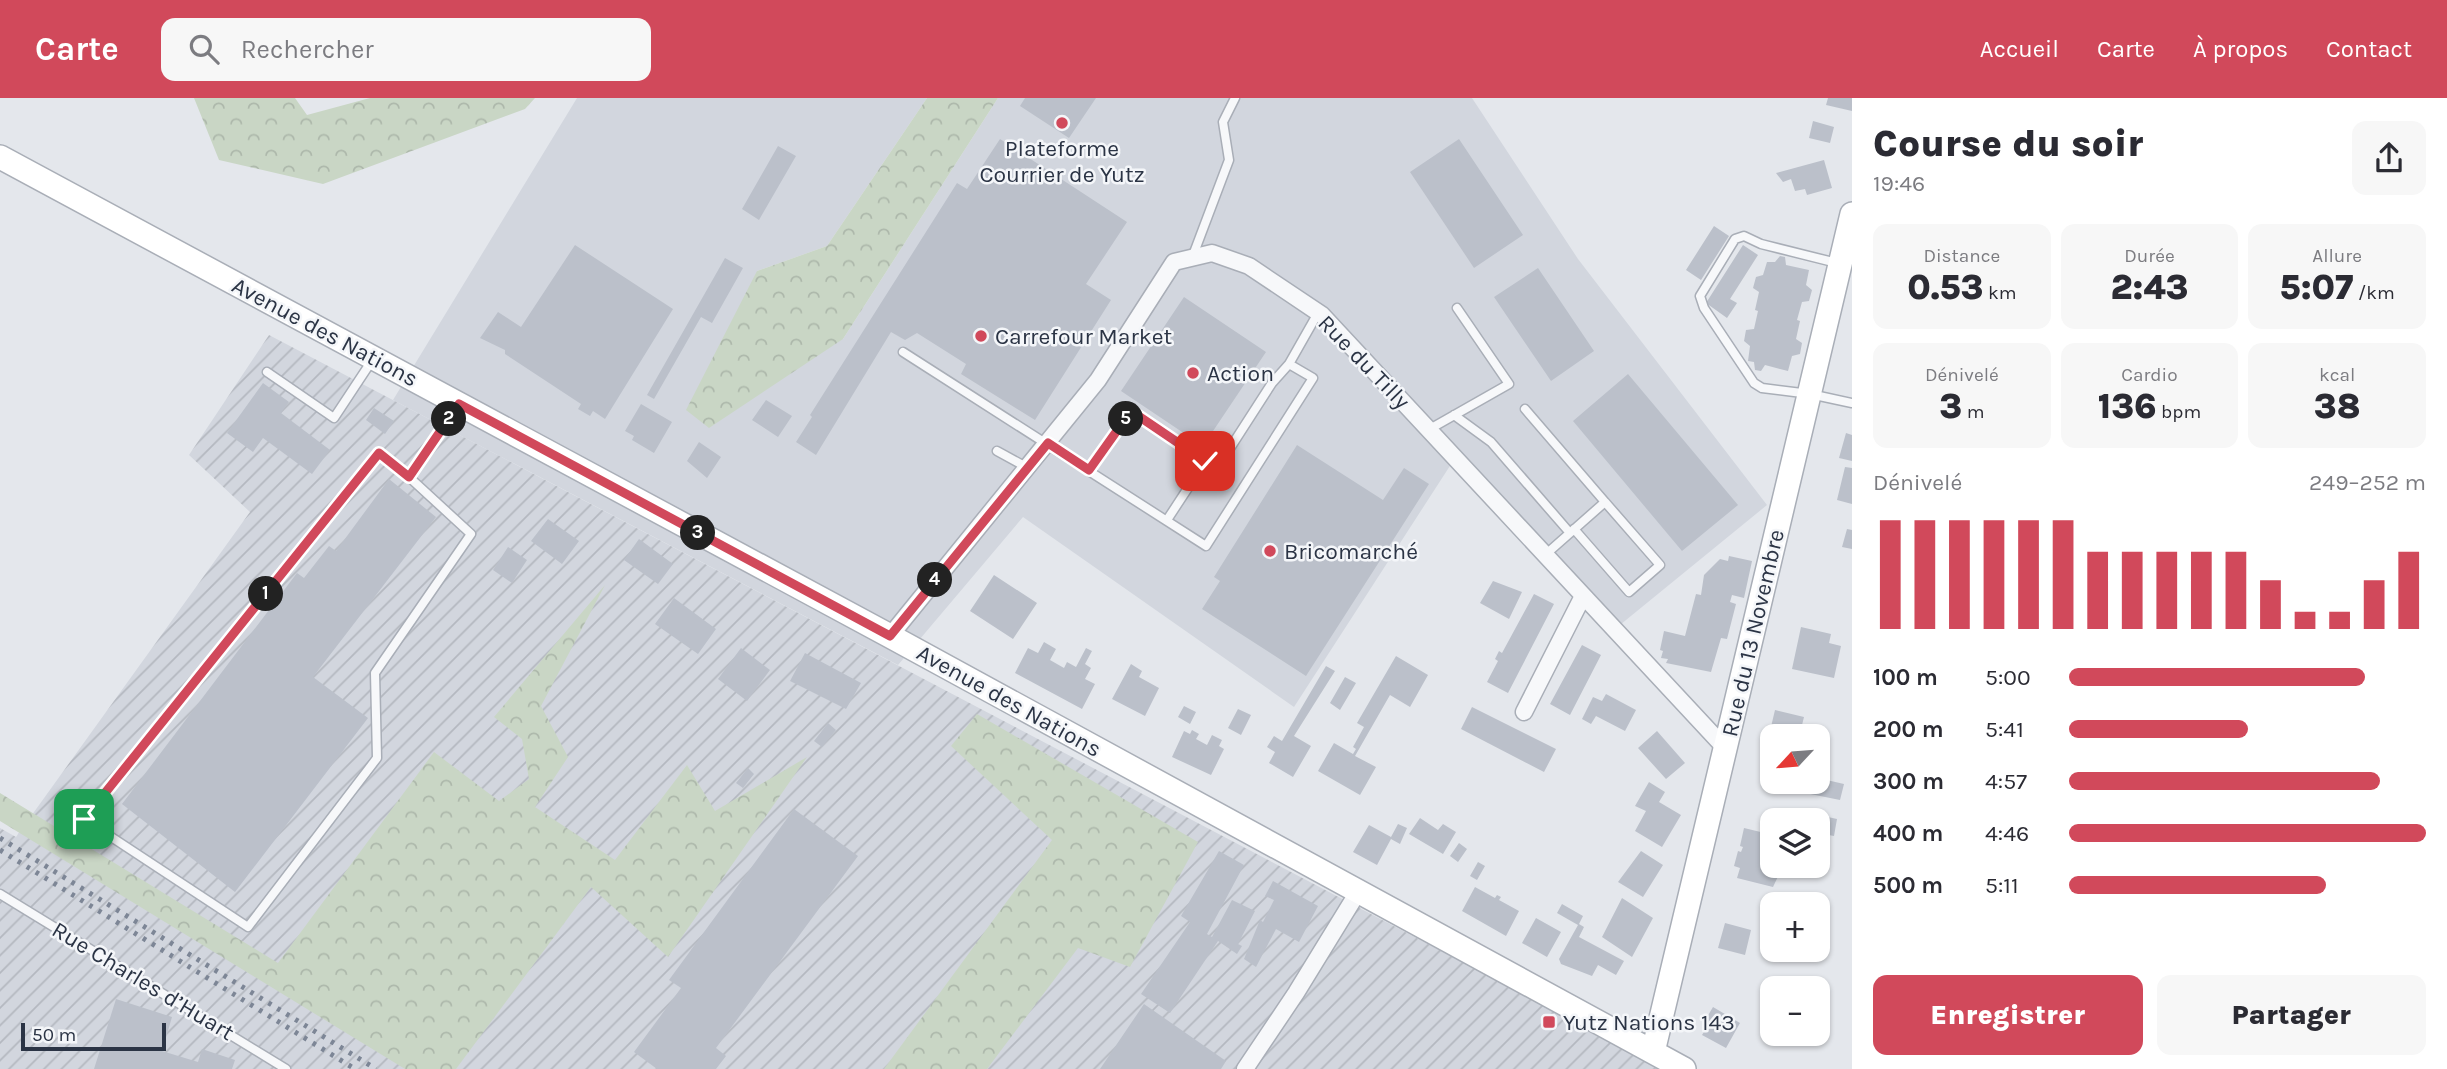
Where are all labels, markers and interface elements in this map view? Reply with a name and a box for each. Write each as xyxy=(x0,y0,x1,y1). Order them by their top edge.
search box xyxy=(161,18,651,81)
text: Carte xyxy=(35,30,119,68)
icon: search xyxy=(185,30,223,68)
text: Rechercher xyxy=(241,34,374,65)
text: Accueil xyxy=(1980,35,2059,63)
text: Carte xyxy=(2097,35,2155,63)
text: À propos xyxy=(2193,35,2288,63)
text: Contact xyxy=(2326,35,2412,63)
marker: Plateforme Courrier de Yutz xyxy=(1054,115,1070,131)
text: Course du soir xyxy=(1873,121,2144,166)
button: share xyxy=(2352,121,2426,195)
place label: Plateforme Courrier de Yutz xyxy=(979,135,1145,188)
text: 19:46 xyxy=(1873,170,1925,197)
text: Distance xyxy=(1923,245,2000,267)
text: Durée xyxy=(2124,245,2175,267)
text: Allure xyxy=(2312,245,2362,267)
text: 0.53 xyxy=(1907,267,1984,308)
text: 2:43 xyxy=(2110,267,2189,308)
text: 5:07 xyxy=(2280,267,2354,308)
street label: Avenue des Nations xyxy=(227,272,423,392)
text: km xyxy=(1984,282,2017,304)
text: /km xyxy=(2354,282,2395,304)
street label: Rue du Tilly xyxy=(1313,309,1416,415)
place label: Carrefour Market xyxy=(995,323,1173,350)
marker: Carrefour Market xyxy=(973,328,989,344)
place label: Action xyxy=(1207,360,1274,387)
text: Dénivelé xyxy=(1925,364,1999,386)
text: Cardio xyxy=(2121,364,2178,386)
text: kcal xyxy=(2319,364,2355,386)
marker: Action xyxy=(1185,365,1201,381)
text: 3 xyxy=(1939,386,1962,427)
text: 136 xyxy=(2098,386,2157,427)
text: 38 xyxy=(2314,386,2361,427)
text: m xyxy=(1962,401,1984,423)
text: bpm xyxy=(2157,401,2201,423)
pin: 2 xyxy=(432,402,466,436)
pin: 5 xyxy=(1108,402,1144,436)
text: 2 xyxy=(443,407,454,429)
text: 5 xyxy=(1120,407,1131,429)
pin xyxy=(1175,431,1235,491)
icon: check xyxy=(1186,442,1224,480)
text: Dénivelé xyxy=(1873,469,1962,496)
text: 249–252 m xyxy=(2309,469,2426,496)
pin: 3 xyxy=(680,516,716,550)
text: 3 xyxy=(692,521,703,543)
street label: Rue du 13 Novembre xyxy=(1716,527,1790,739)
place label: Bricomarché xyxy=(1284,538,1418,565)
marker: Bricomarché xyxy=(1262,543,1278,559)
pin: 4 xyxy=(918,562,953,598)
text: 4 xyxy=(929,568,940,590)
pin: 1 xyxy=(248,576,284,612)
text: 1 xyxy=(262,582,269,604)
street label: Avenue des Nations xyxy=(912,639,1106,763)
text: 100 m xyxy=(1873,664,1938,691)
text: 5:00 xyxy=(1985,664,2031,691)
text: 200 m xyxy=(1873,716,1944,743)
text: 5:41 xyxy=(1985,716,2024,743)
north arrow xyxy=(1760,724,1830,794)
map controls xyxy=(1760,724,1830,1046)
text: 300 m xyxy=(1873,768,1944,795)
text: 4:57 xyxy=(1985,768,2027,795)
pin xyxy=(54,789,114,849)
icon: arrive xyxy=(65,800,103,838)
button: layers xyxy=(1760,808,1830,878)
text: 400 m xyxy=(1873,820,1943,847)
text: 4:46 xyxy=(1985,820,2029,847)
text: 500 m xyxy=(1873,872,1943,899)
text: 5:11 xyxy=(1985,872,2019,899)
button: + xyxy=(1760,892,1830,962)
street label: Rue Charles d’Huart xyxy=(47,916,239,1046)
button: Enregistrer xyxy=(1873,975,2143,1055)
button: Partager xyxy=(2157,975,2426,1055)
button: − xyxy=(1760,976,1830,1046)
place label: Yutz Nations 143 xyxy=(1563,1009,1735,1036)
marker: Yutz Nations 143 xyxy=(1541,1014,1557,1030)
scale bar xyxy=(21,1020,166,1052)
text: 50 m xyxy=(32,1024,76,1046)

